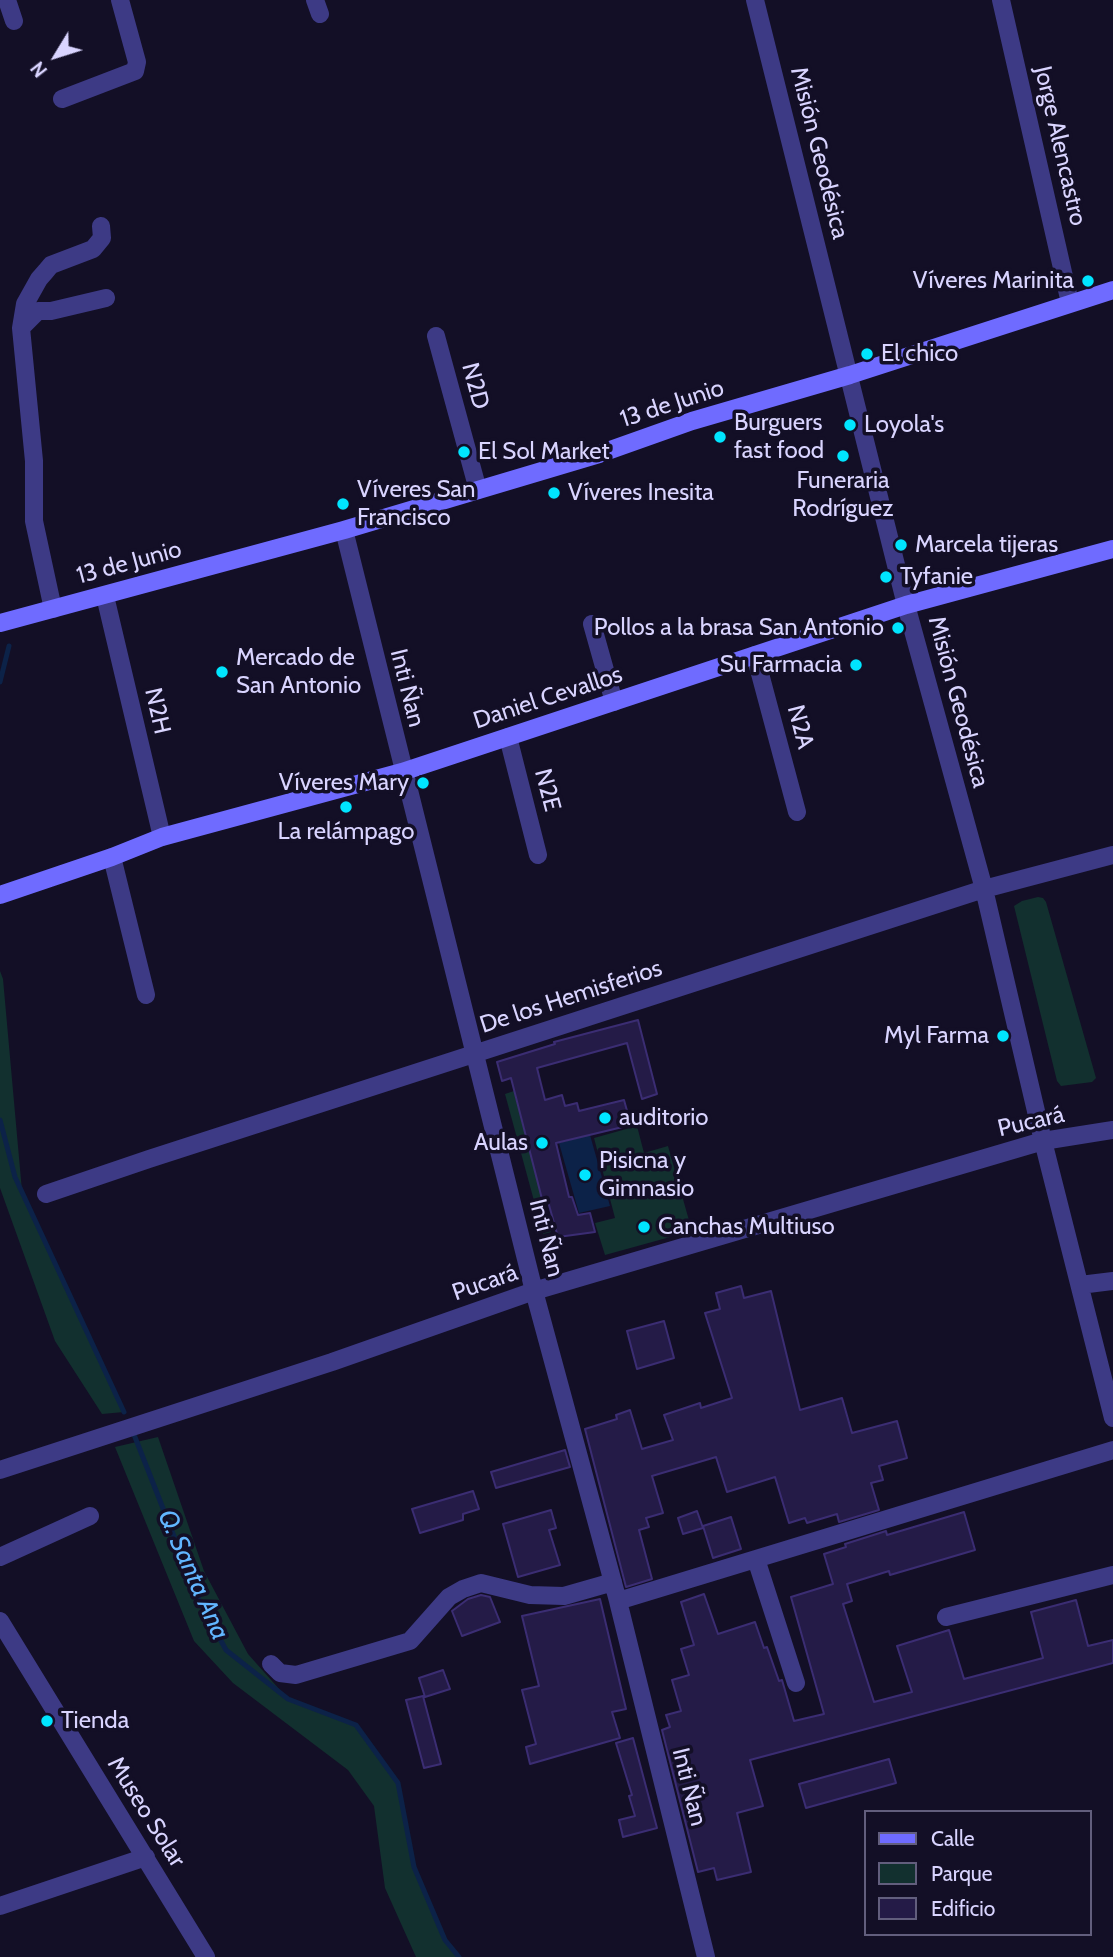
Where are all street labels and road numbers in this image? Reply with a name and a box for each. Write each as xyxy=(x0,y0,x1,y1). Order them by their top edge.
street label: Jorge Alencastro xyxy=(1028,63,1092,229)
street label: Misión Geodésica xyxy=(784,64,854,242)
street label: N2D xyxy=(455,360,495,412)
street label: 13 de Junio xyxy=(617,374,727,434)
street label: 13 de Junio xyxy=(73,535,185,591)
street label: Misión Geodésica xyxy=(921,613,995,791)
street label: Inti Ñan xyxy=(383,646,431,730)
street label: Daniel Cevallos xyxy=(470,660,626,736)
street label: N2H xyxy=(138,685,176,737)
street label: N2A xyxy=(780,702,820,752)
street label: N2E xyxy=(528,766,566,814)
street label: De los Hemisferios xyxy=(476,954,666,1040)
street label: Pucará xyxy=(995,1100,1067,1144)
street label: Inti Ñan xyxy=(522,1196,570,1280)
street label: Pucará xyxy=(448,1258,522,1308)
street label: Inti Ñan xyxy=(665,1745,713,1829)
street label: Museo Solar xyxy=(101,1752,191,1872)

